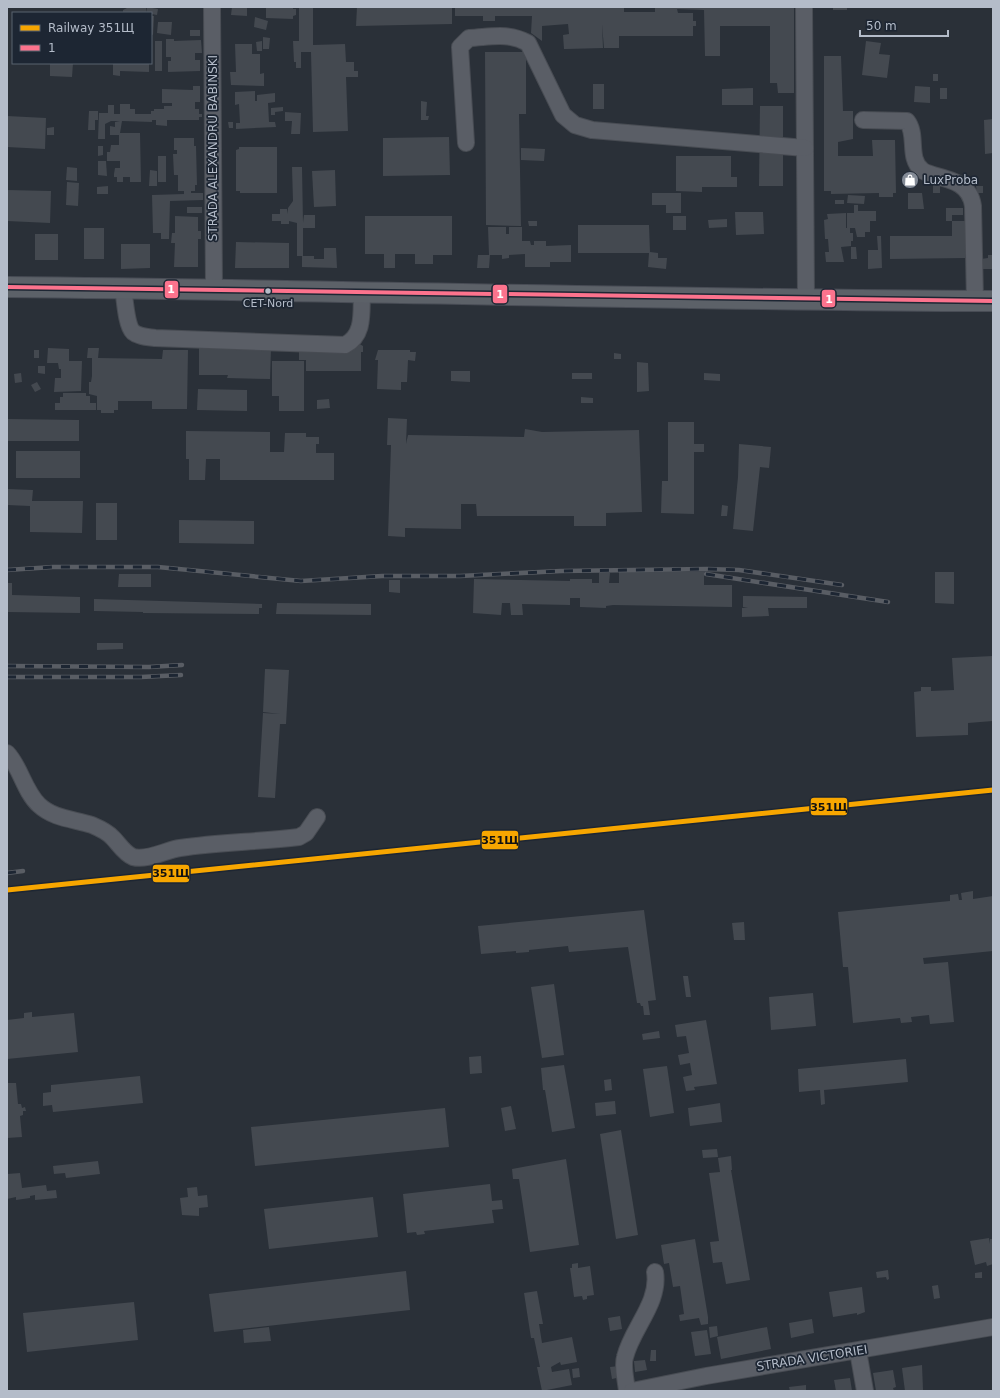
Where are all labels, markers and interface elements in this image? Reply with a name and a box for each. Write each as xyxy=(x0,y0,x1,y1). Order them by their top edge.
legend xyxy=(12,12,152,64)
scale bar xyxy=(860,12,948,38)
text: 50 m xyxy=(866,19,897,33)
text: Railway 351Щ xyxy=(48,21,134,35)
text: 1 xyxy=(48,41,56,55)
street label: STRADA ALEXANDRU BABINSKI xyxy=(206,55,220,241)
shop icon: LuxProba xyxy=(900,170,920,190)
place label: LuxProba xyxy=(923,173,978,187)
line badge: 1 xyxy=(164,280,179,299)
text: 1 xyxy=(167,283,175,296)
line badge: 1 xyxy=(492,284,508,304)
marker: CET-Nord xyxy=(263,286,273,296)
text: 1 xyxy=(496,288,504,301)
line badge: 1 xyxy=(821,289,836,308)
text: 1 xyxy=(825,293,833,306)
place label: CET-Nord xyxy=(243,297,293,310)
line badge: 351Щ xyxy=(810,797,848,816)
text: 351Щ xyxy=(810,801,848,814)
line badge: 351Щ xyxy=(481,830,519,850)
text: 351Щ xyxy=(481,834,519,847)
line badge: 351Щ xyxy=(152,864,190,883)
text: 351Щ xyxy=(152,867,190,880)
street label: STRADA VICTORIEI xyxy=(756,1342,868,1374)

